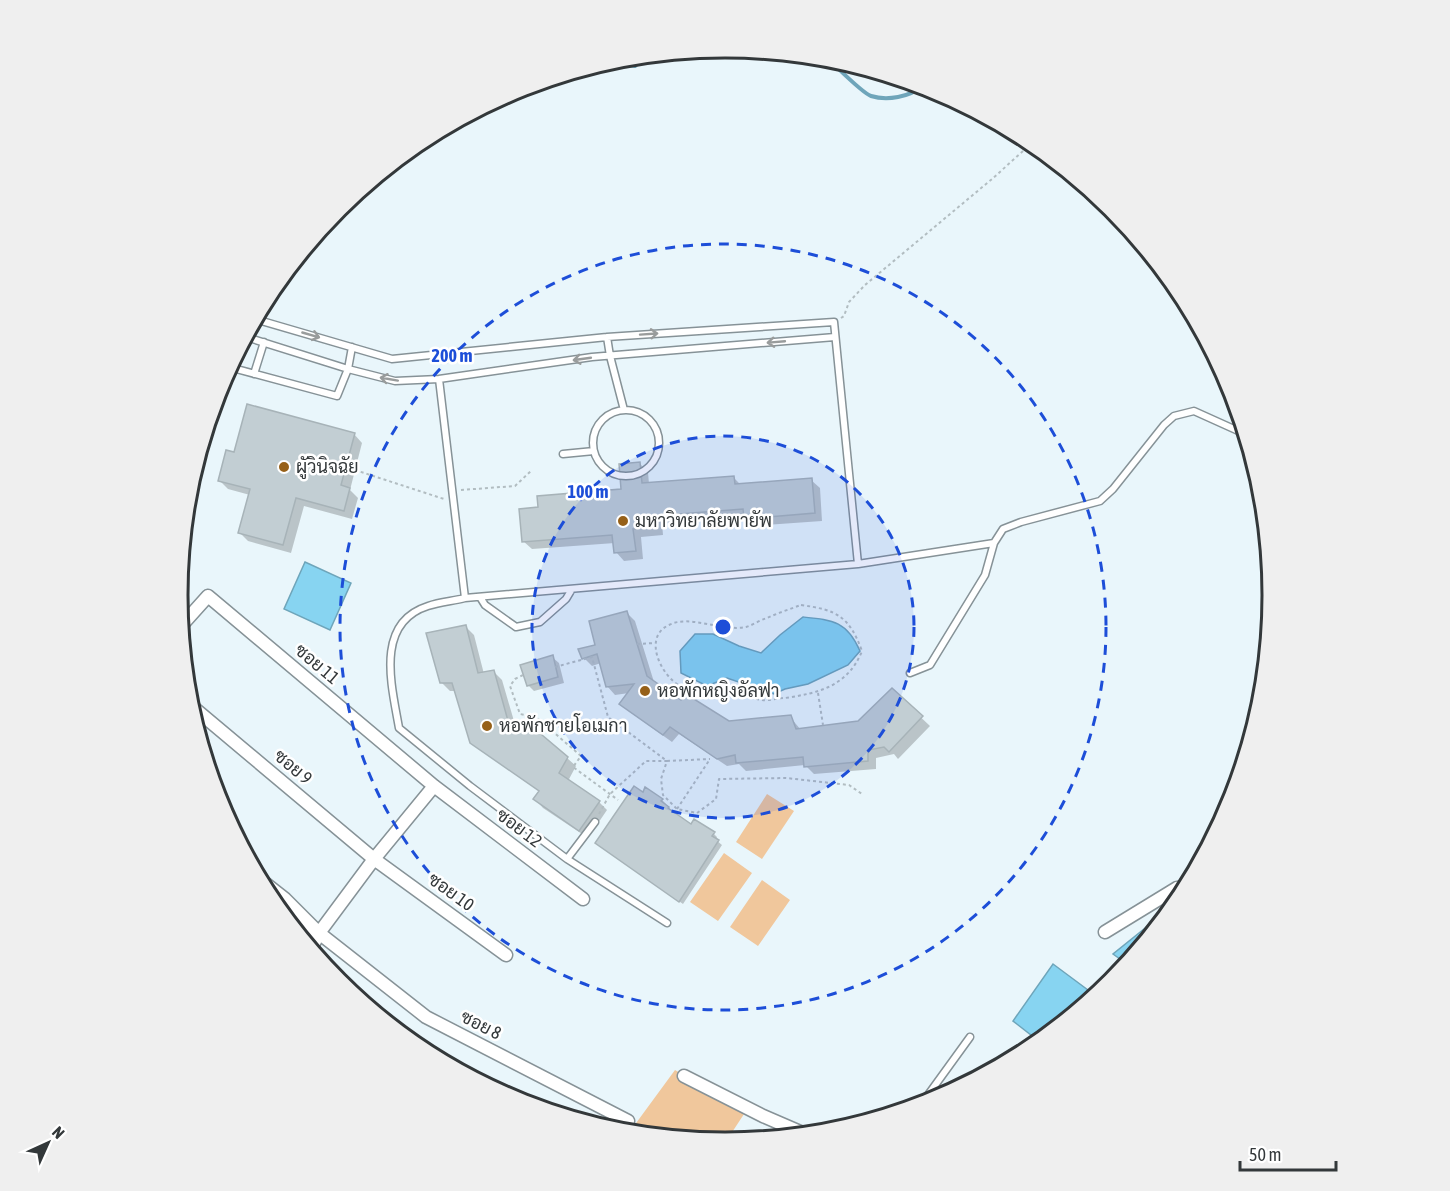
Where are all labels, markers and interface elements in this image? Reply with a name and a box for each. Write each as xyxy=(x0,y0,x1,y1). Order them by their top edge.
one-way arrow xyxy=(638,328,658,339)
one-way arrow xyxy=(301,330,320,341)
one-way arrow xyxy=(767,337,787,348)
text: 200 m xyxy=(432,345,472,366)
one-way arrow xyxy=(573,353,592,364)
one-way arrow xyxy=(379,373,399,384)
place label: ผัูวินิจฉัย xyxy=(296,456,358,480)
marker: ผัูวินิจฉัย xyxy=(277,460,291,474)
text: 100 m xyxy=(568,481,608,502)
place label: มหาวิทยาลัยพายัพ xyxy=(635,510,772,531)
marker: มหาวิทยาลัยพายัพ xyxy=(616,514,630,528)
centre of rings xyxy=(713,617,733,637)
street label: ซอย 11 xyxy=(291,639,344,688)
place label: หอพักหญิงอัลฟา xyxy=(657,680,780,702)
marker: หอพักหญิงอัลฟา xyxy=(638,684,652,698)
place label: หอพักชายโอเมกา xyxy=(499,713,627,736)
marker: หอพักชายโอเมกา xyxy=(480,719,494,733)
street label: ซอย 9 xyxy=(270,745,316,788)
street label: ซอย 12 xyxy=(492,804,546,851)
street label: ซอย 10 xyxy=(424,868,478,915)
street label: ซอย 8 xyxy=(457,1005,505,1044)
north arrow xyxy=(18,1113,78,1173)
text: N xyxy=(49,1123,68,1142)
scale bar xyxy=(1240,1134,1336,1172)
text: 50 m xyxy=(1249,1144,1281,1165)

